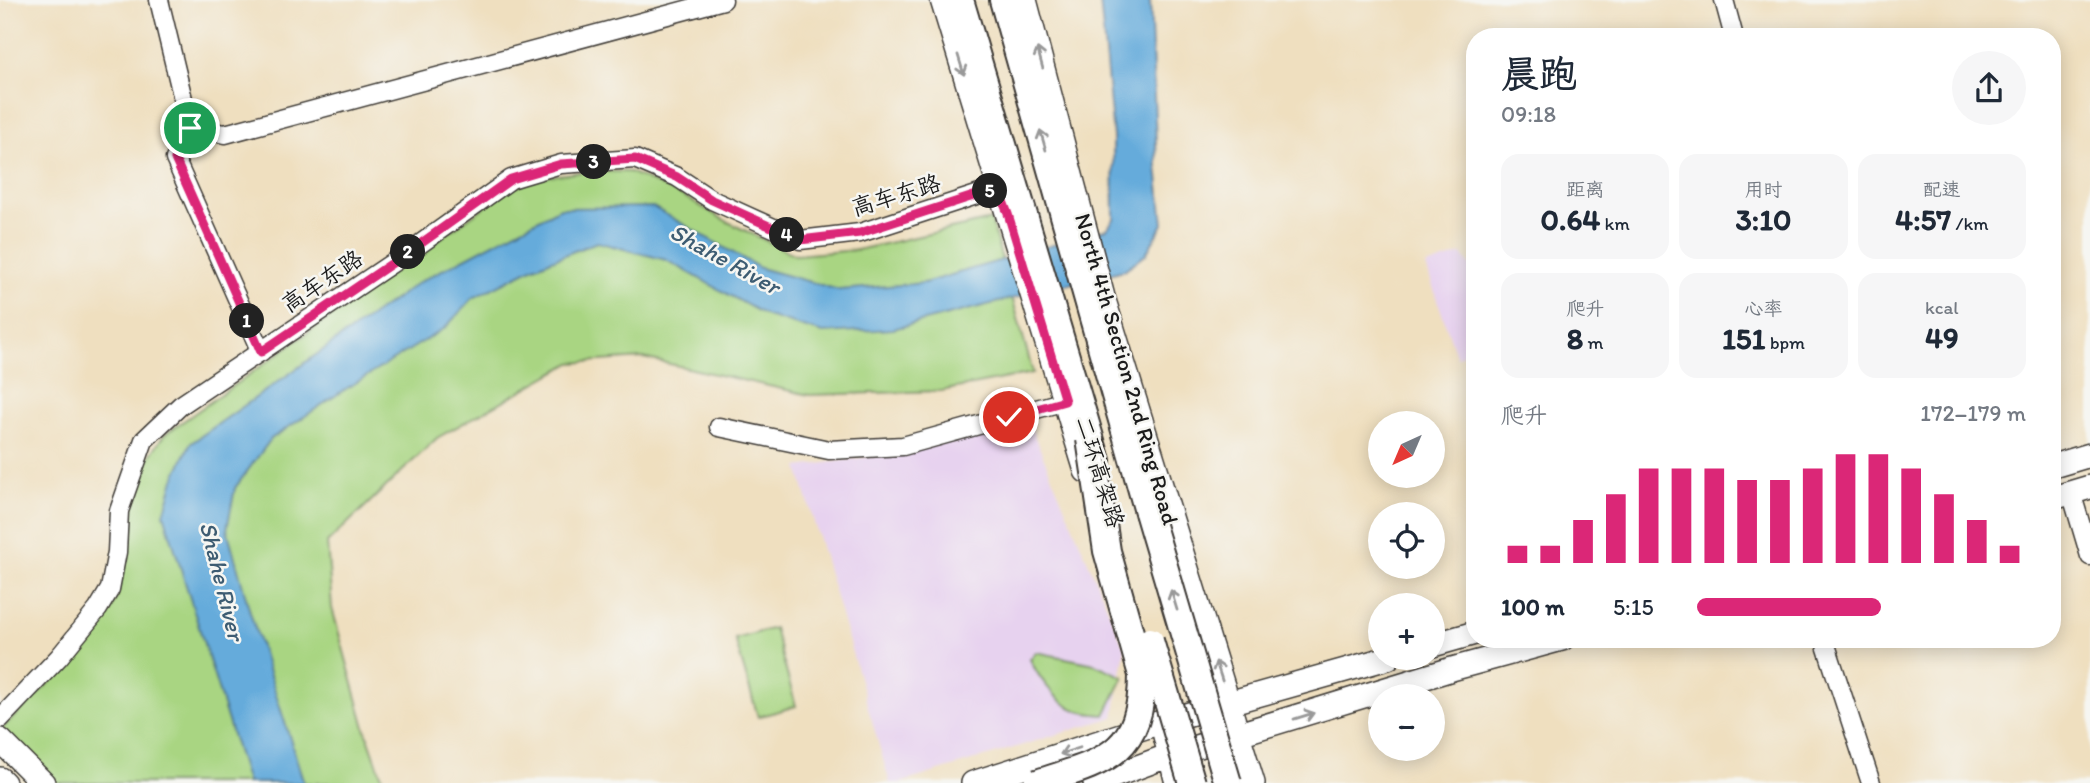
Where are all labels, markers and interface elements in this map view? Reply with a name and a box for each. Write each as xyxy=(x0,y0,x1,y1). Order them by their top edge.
one-way arrow xyxy=(1033,47,1046,70)
text: 晨跑 xyxy=(1501,51,1577,97)
button: share xyxy=(1952,51,2026,125)
one-way arrow xyxy=(956,54,969,76)
pin xyxy=(160,98,220,158)
text: 09:18 xyxy=(1501,100,1556,128)
icon: arrive xyxy=(171,109,209,147)
one-way arrow xyxy=(1035,129,1048,151)
pin: 3 xyxy=(576,144,612,180)
text: 3 xyxy=(588,150,599,173)
street label: 高车东路 xyxy=(848,168,944,222)
pin: 5 xyxy=(972,174,1007,208)
text: 距离 xyxy=(1566,178,1604,201)
text: 用时 xyxy=(1744,178,1783,201)
text: 配速 xyxy=(1923,178,1961,201)
text: 5 xyxy=(985,179,994,202)
text: 0.64 xyxy=(1541,201,1600,238)
text: 3:10 xyxy=(1735,201,1792,238)
text: 4:57 xyxy=(1895,201,1951,238)
street label: North 4th Section 2nd Ring Road xyxy=(1069,210,1185,528)
text: km xyxy=(1600,212,1630,235)
text: /km xyxy=(1951,212,1989,235)
water label: Shahe River xyxy=(665,217,787,302)
pin: 4 xyxy=(770,218,804,252)
text: 4 xyxy=(781,223,792,246)
pin: 2 xyxy=(390,234,426,270)
text: 2 xyxy=(403,240,413,263)
street label: 高车东路 xyxy=(276,244,368,318)
text: kcal xyxy=(1925,296,1959,319)
text: 爬升 xyxy=(1566,297,1604,320)
text: 心率 xyxy=(1744,297,1783,320)
pin: 1 xyxy=(230,304,264,338)
text: 1 xyxy=(242,309,251,332)
text: 49 xyxy=(1925,319,1959,356)
text: 8 xyxy=(1567,320,1583,357)
text: 151 xyxy=(1722,320,1766,357)
text: m xyxy=(1583,331,1604,354)
text: bpm xyxy=(1766,331,1805,354)
pin xyxy=(979,387,1039,447)
icon: check xyxy=(990,398,1028,436)
text: 172–179 m xyxy=(1920,399,2026,427)
text: 爬升 xyxy=(1501,401,1547,429)
north arrow xyxy=(1368,411,1446,488)
map controls xyxy=(1368,411,1445,761)
street label: 二环高架路 xyxy=(1070,413,1130,531)
button: locate xyxy=(1368,502,1445,579)
water label: Shahe River xyxy=(194,519,252,645)
one-way arrow xyxy=(1166,589,1179,611)
button: + xyxy=(1368,593,1445,670)
text: 100 m xyxy=(1501,593,1565,621)
text: 5:15 xyxy=(1613,593,1653,621)
one-way arrow xyxy=(1212,660,1224,682)
button: − xyxy=(1368,684,1445,761)
one-way arrow xyxy=(1293,708,1315,721)
one-way arrow xyxy=(1060,746,1082,759)

